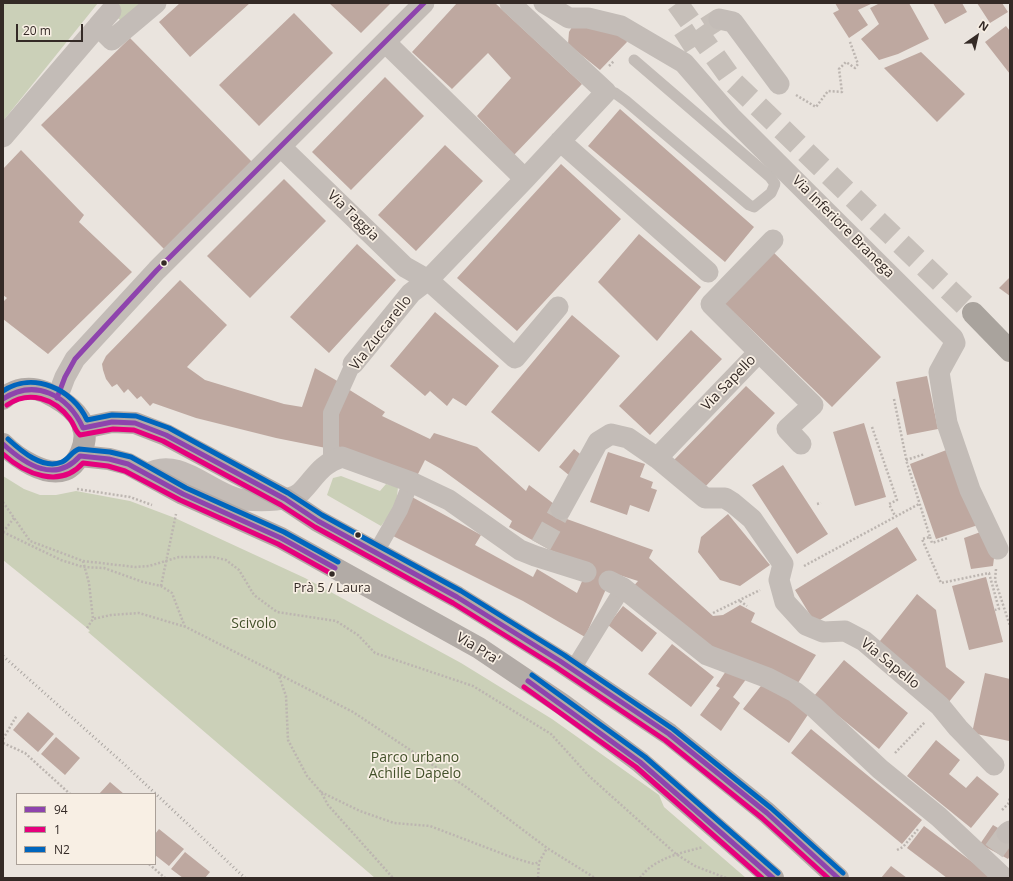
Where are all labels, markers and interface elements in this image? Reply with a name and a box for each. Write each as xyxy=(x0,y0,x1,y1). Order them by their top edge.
scale bar xyxy=(18,16,85,42)
north arrow xyxy=(957,16,997,56)
text: N xyxy=(976,17,992,34)
text: 20 m xyxy=(23,22,51,39)
street label: Via Inferiore Branega xyxy=(788,172,898,282)
street label: Via Taggia xyxy=(324,187,382,245)
unlabelled marker xyxy=(159,258,169,268)
street label: Via Zuccarello xyxy=(347,292,415,374)
street label: Via Sapello xyxy=(698,352,760,414)
unlabelled marker xyxy=(353,530,363,540)
marker: Prà 5 / Laura xyxy=(327,569,337,579)
place label: Prà 5 / Laura xyxy=(293,580,371,596)
park label: Scivolo xyxy=(231,616,277,632)
street label: Via Pra' xyxy=(453,629,503,669)
street label: Via Sapello xyxy=(857,635,923,693)
park label: Parco urbano Achille Dapelo xyxy=(369,750,461,782)
legend xyxy=(16,793,156,865)
text: 94 xyxy=(54,801,68,818)
text: 1 xyxy=(54,821,61,838)
text: N2 xyxy=(54,841,70,858)

